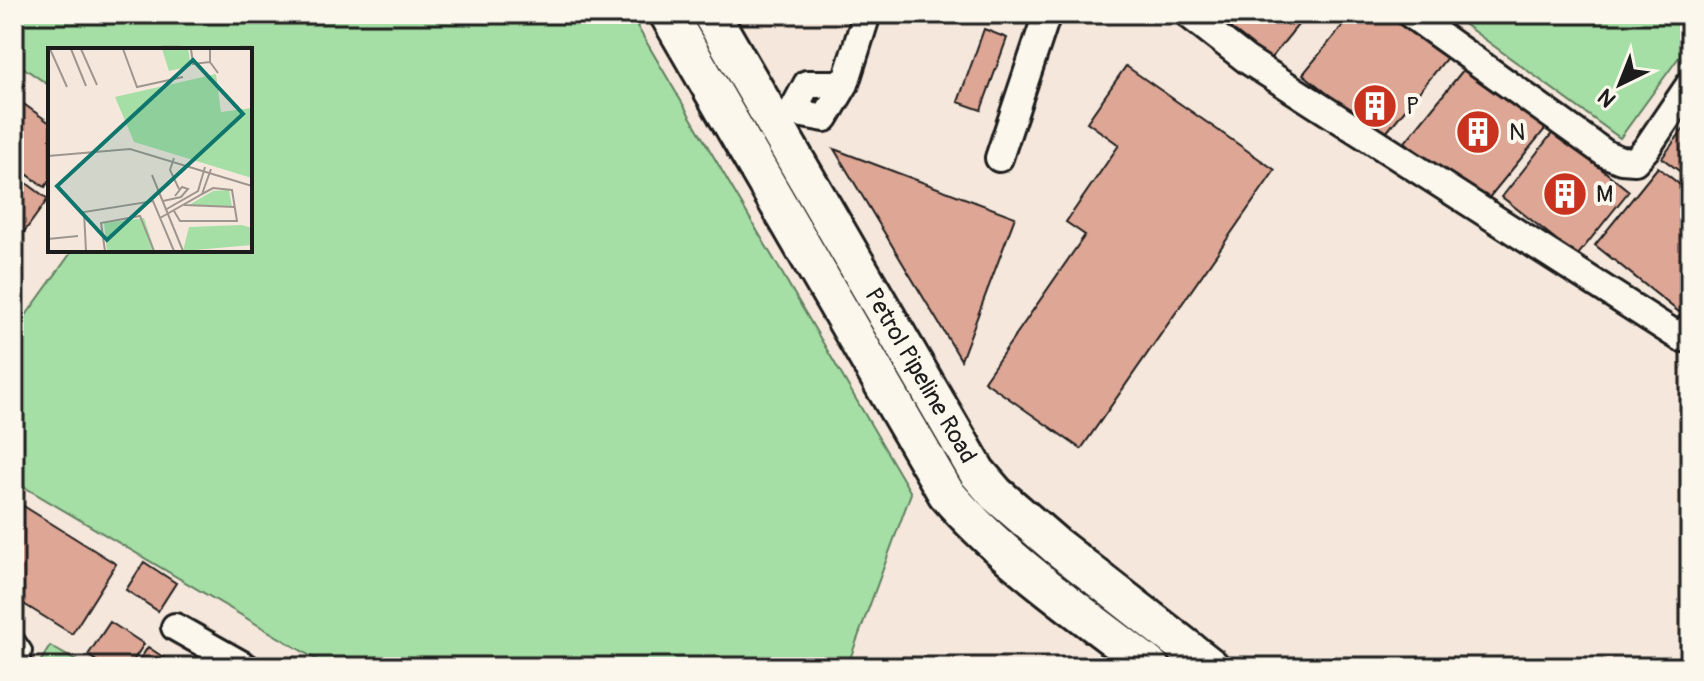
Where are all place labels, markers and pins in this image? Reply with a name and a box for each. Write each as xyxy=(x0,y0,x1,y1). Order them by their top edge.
building icon: P xyxy=(1351,82,1399,130)
place label: P xyxy=(1406,92,1419,121)
building icon: N xyxy=(1454,108,1502,156)
place label: N xyxy=(1509,118,1525,147)
building icon: M xyxy=(1541,170,1589,218)
place label: M xyxy=(1596,180,1613,209)

